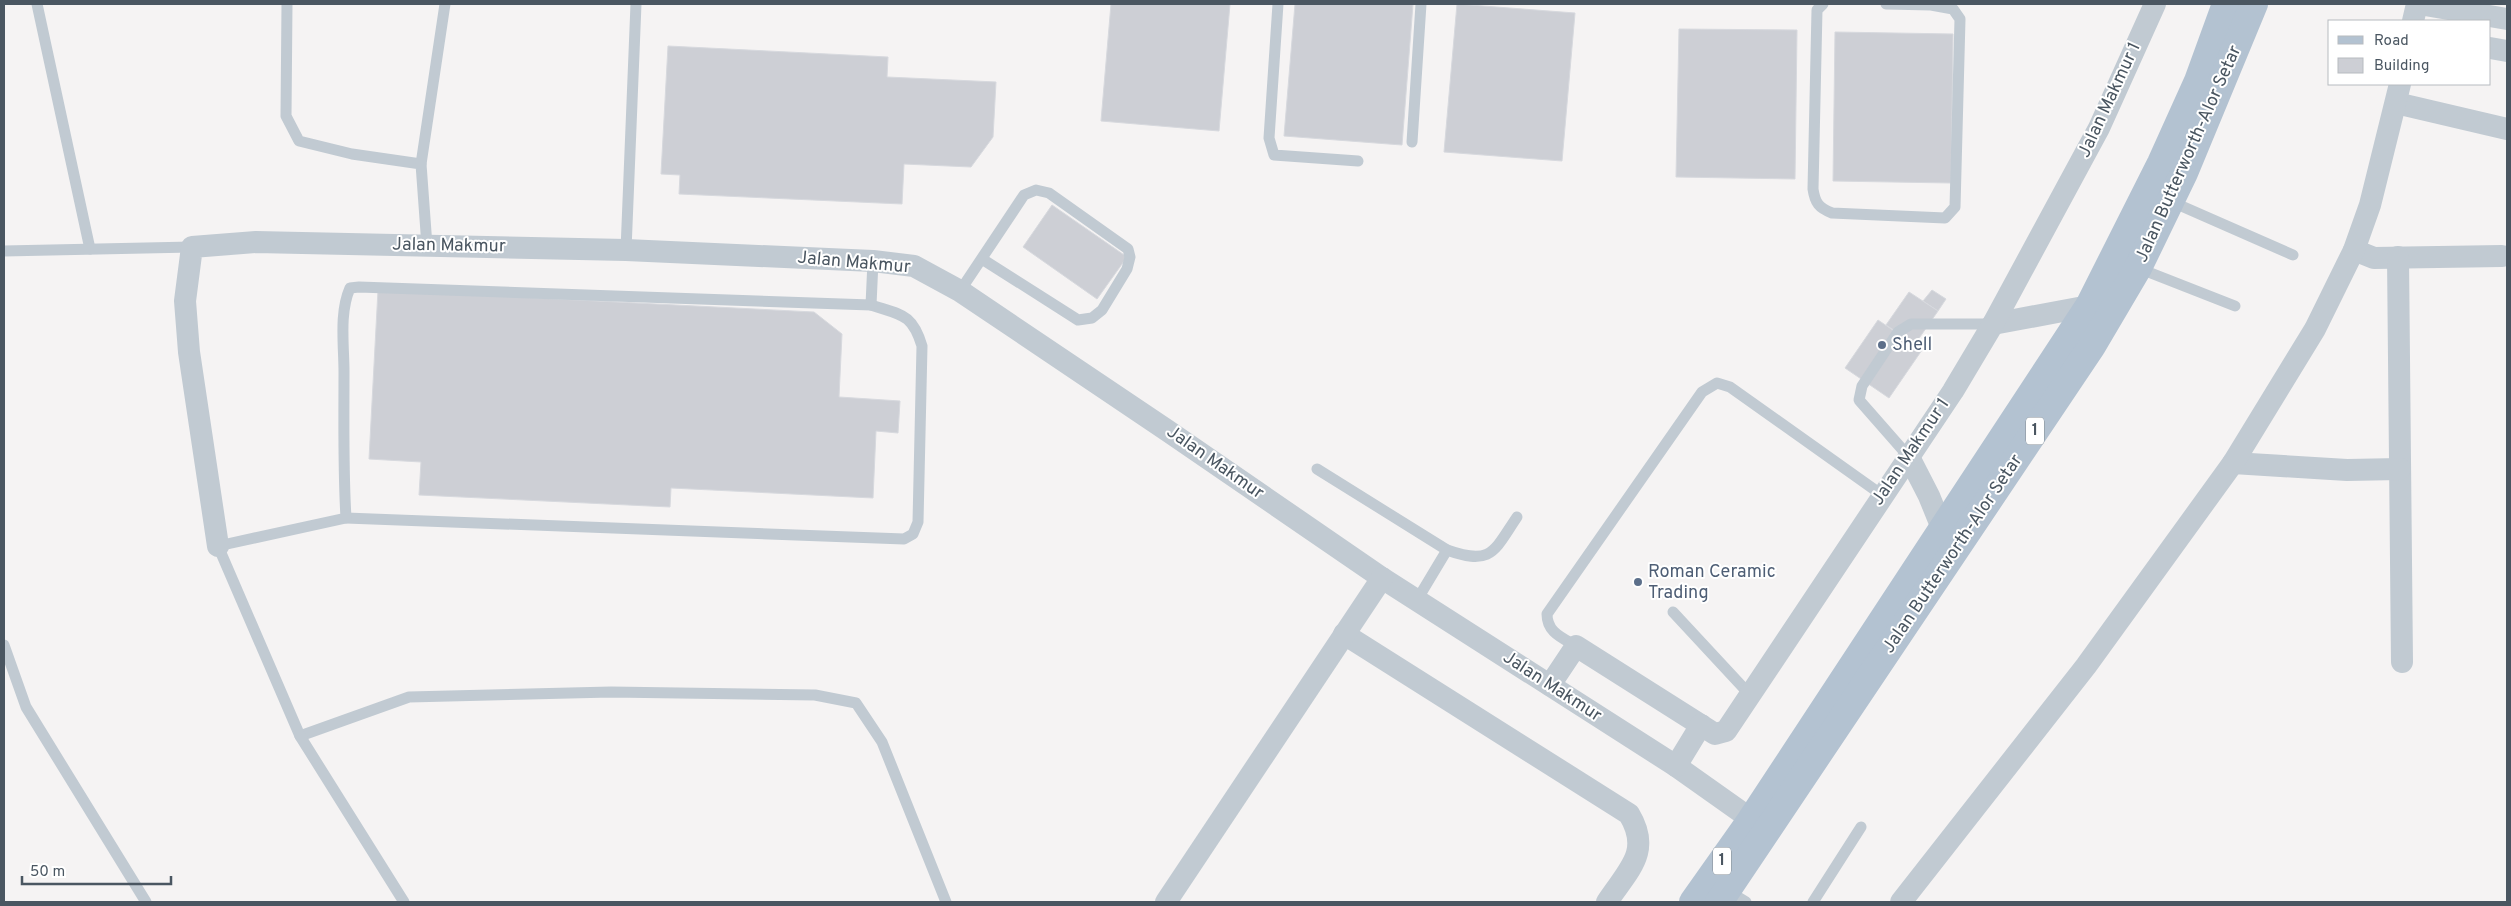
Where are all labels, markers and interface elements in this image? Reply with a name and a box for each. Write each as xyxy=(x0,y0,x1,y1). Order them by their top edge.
legend xyxy=(2328,20,2491,85)
text: Road xyxy=(2374,32,2409,51)
street label: Jalan Makmur 1 xyxy=(2073,39,2147,161)
street label: Jalan Butterworth-Alor Setar xyxy=(2131,42,2247,266)
text: Building xyxy=(2374,57,2429,76)
street label: Jalan Makmur xyxy=(392,234,506,258)
street label: Jalan Makmur xyxy=(796,247,912,279)
place label: Shell xyxy=(1892,334,1932,357)
marker: Shell xyxy=(1876,339,1888,351)
street label: Jalan Makmur 1 xyxy=(1867,394,1955,510)
road number: 1 xyxy=(2026,418,2044,444)
street label: Jalan Makmur xyxy=(1162,421,1268,505)
street label: Jalan Butterworth-Alor Setar xyxy=(1878,450,2028,658)
place label: Roman Ceramic Trading xyxy=(1648,561,1776,605)
marker: Roman Ceramic Trading xyxy=(1632,576,1644,588)
street label: Jalan Makmur xyxy=(1498,646,1606,728)
road number: 1 xyxy=(1713,848,1731,874)
scale bar xyxy=(22,854,171,886)
text: 50 m xyxy=(30,863,65,882)

